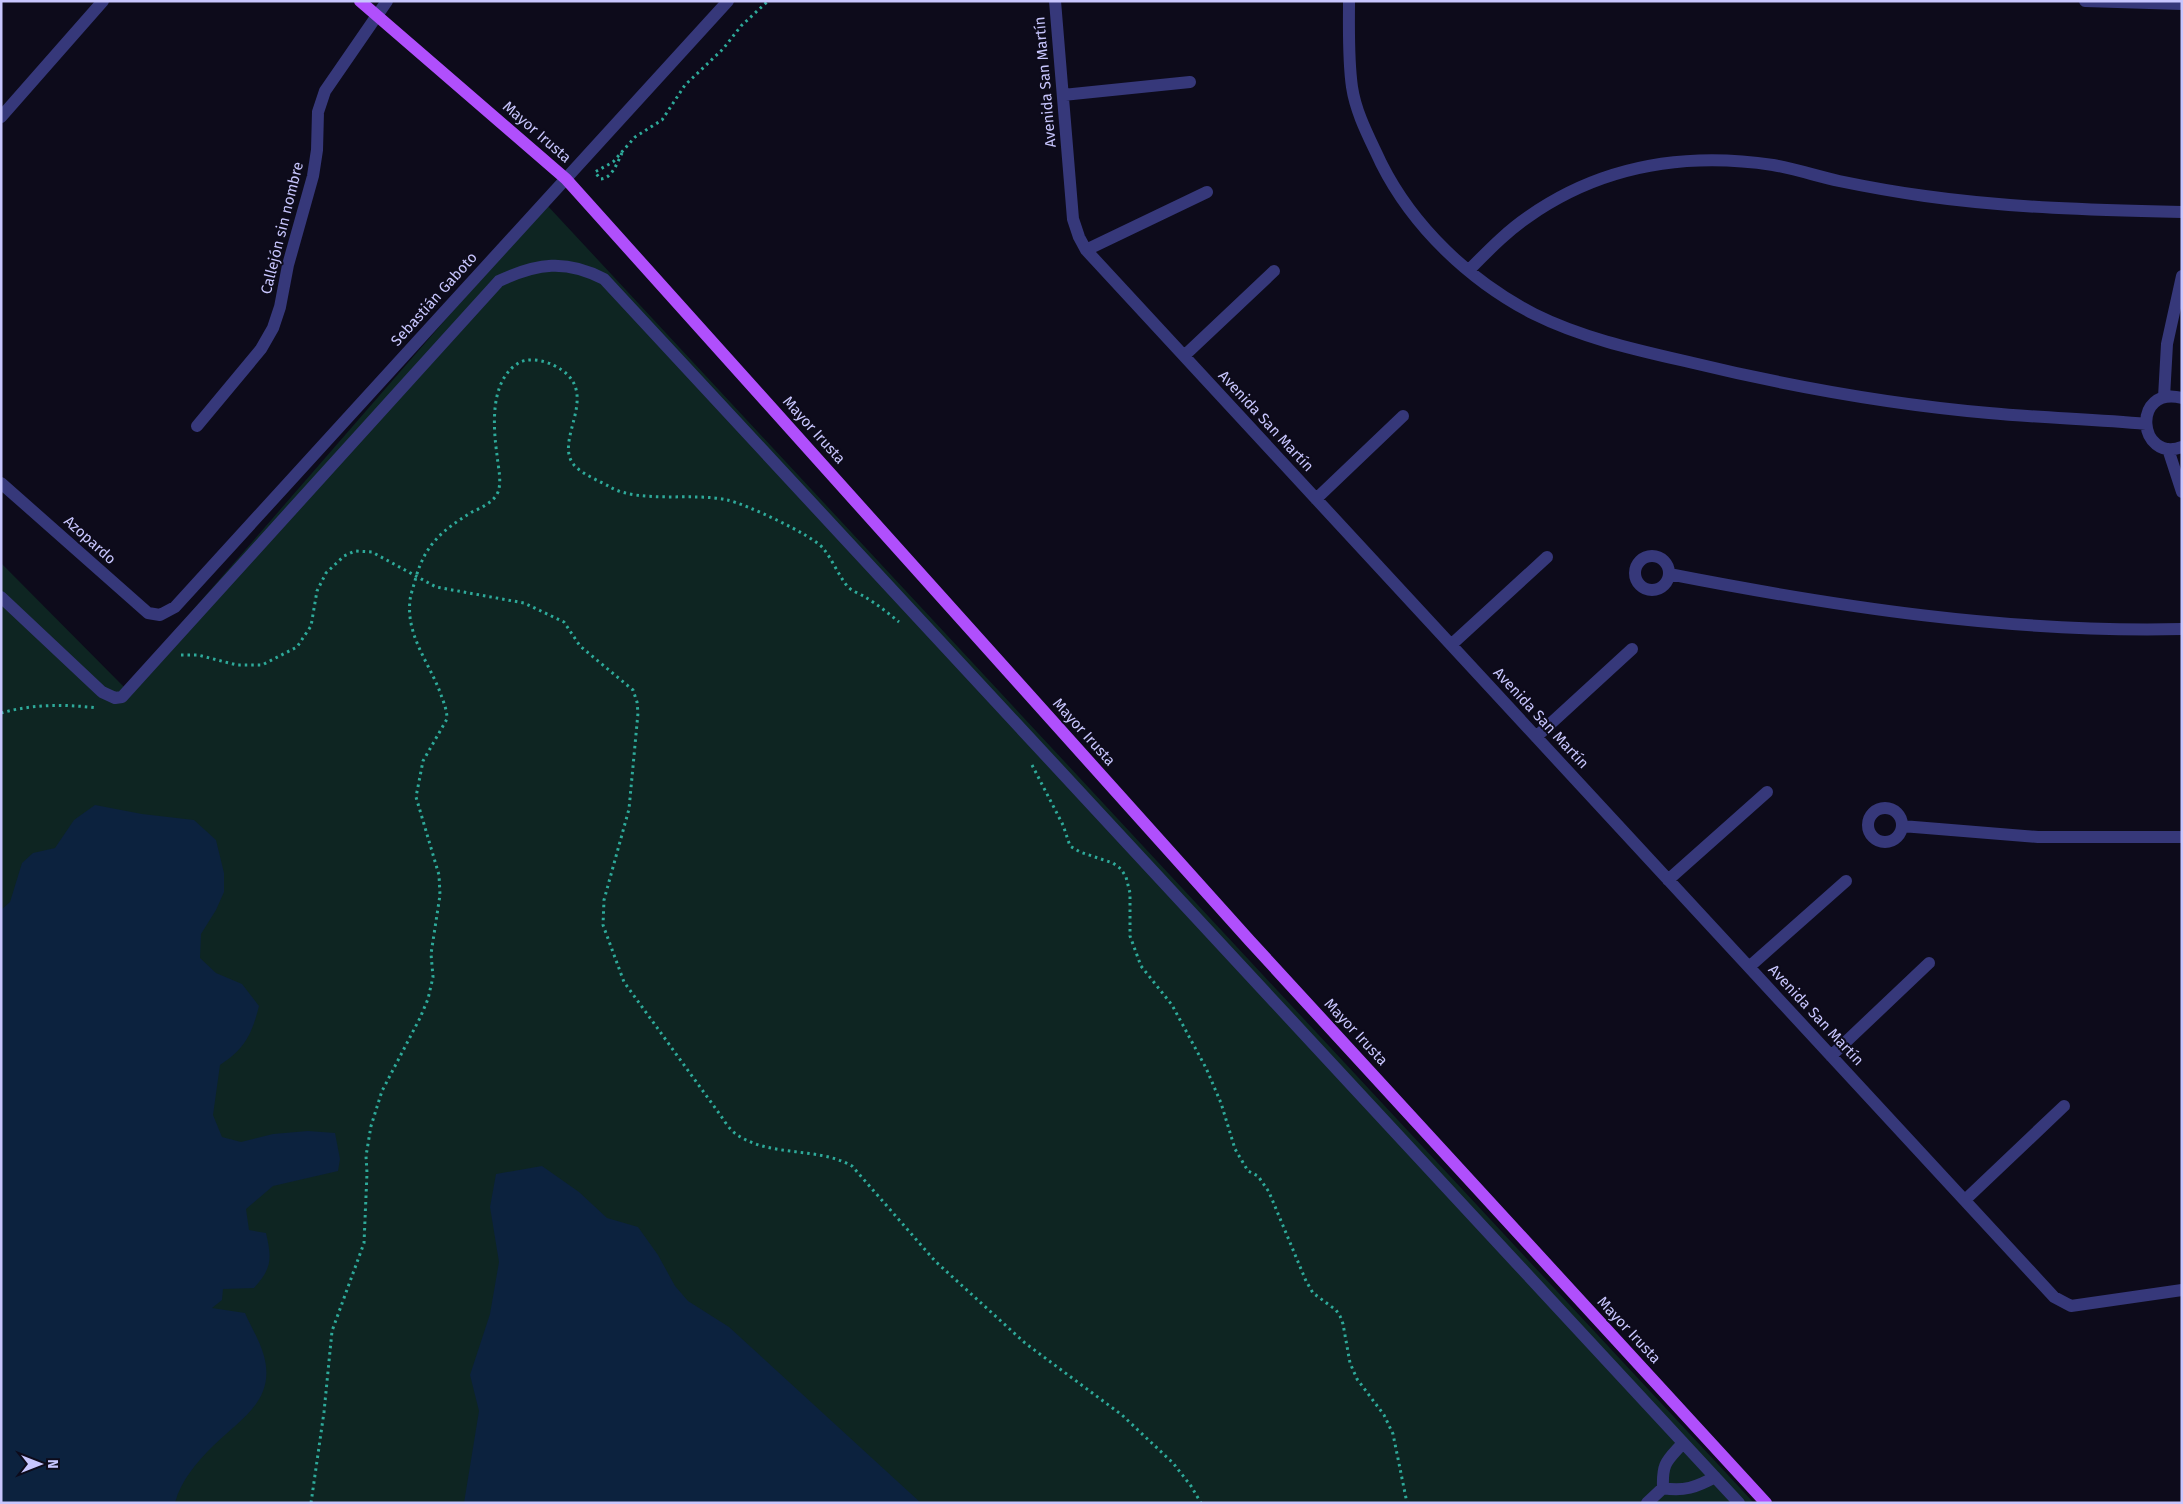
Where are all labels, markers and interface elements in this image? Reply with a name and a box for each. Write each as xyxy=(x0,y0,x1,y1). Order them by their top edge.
street label: Avenida San Martín xyxy=(1030,16,1060,148)
street label: Mayor Irusta xyxy=(499,97,575,167)
street label: Callejón sin nombre xyxy=(257,160,307,296)
street label: Sebastián Gaboto xyxy=(387,248,481,350)
street label: Avenida San Martín xyxy=(1215,367,1317,475)
street label: Mayor Irusta xyxy=(779,392,849,468)
street label: Azopardo xyxy=(60,512,120,568)
street label: Avenida San Martín xyxy=(1490,664,1592,772)
street label: Mayor Irusta xyxy=(1049,694,1119,770)
street label: Avenida San Martín xyxy=(1765,961,1867,1069)
street label: Mayor Irusta xyxy=(1320,995,1392,1069)
street label: Mayor Irusta xyxy=(1593,1293,1665,1367)
north arrow xyxy=(15,1439,65,1489)
text: N xyxy=(44,1459,61,1469)

